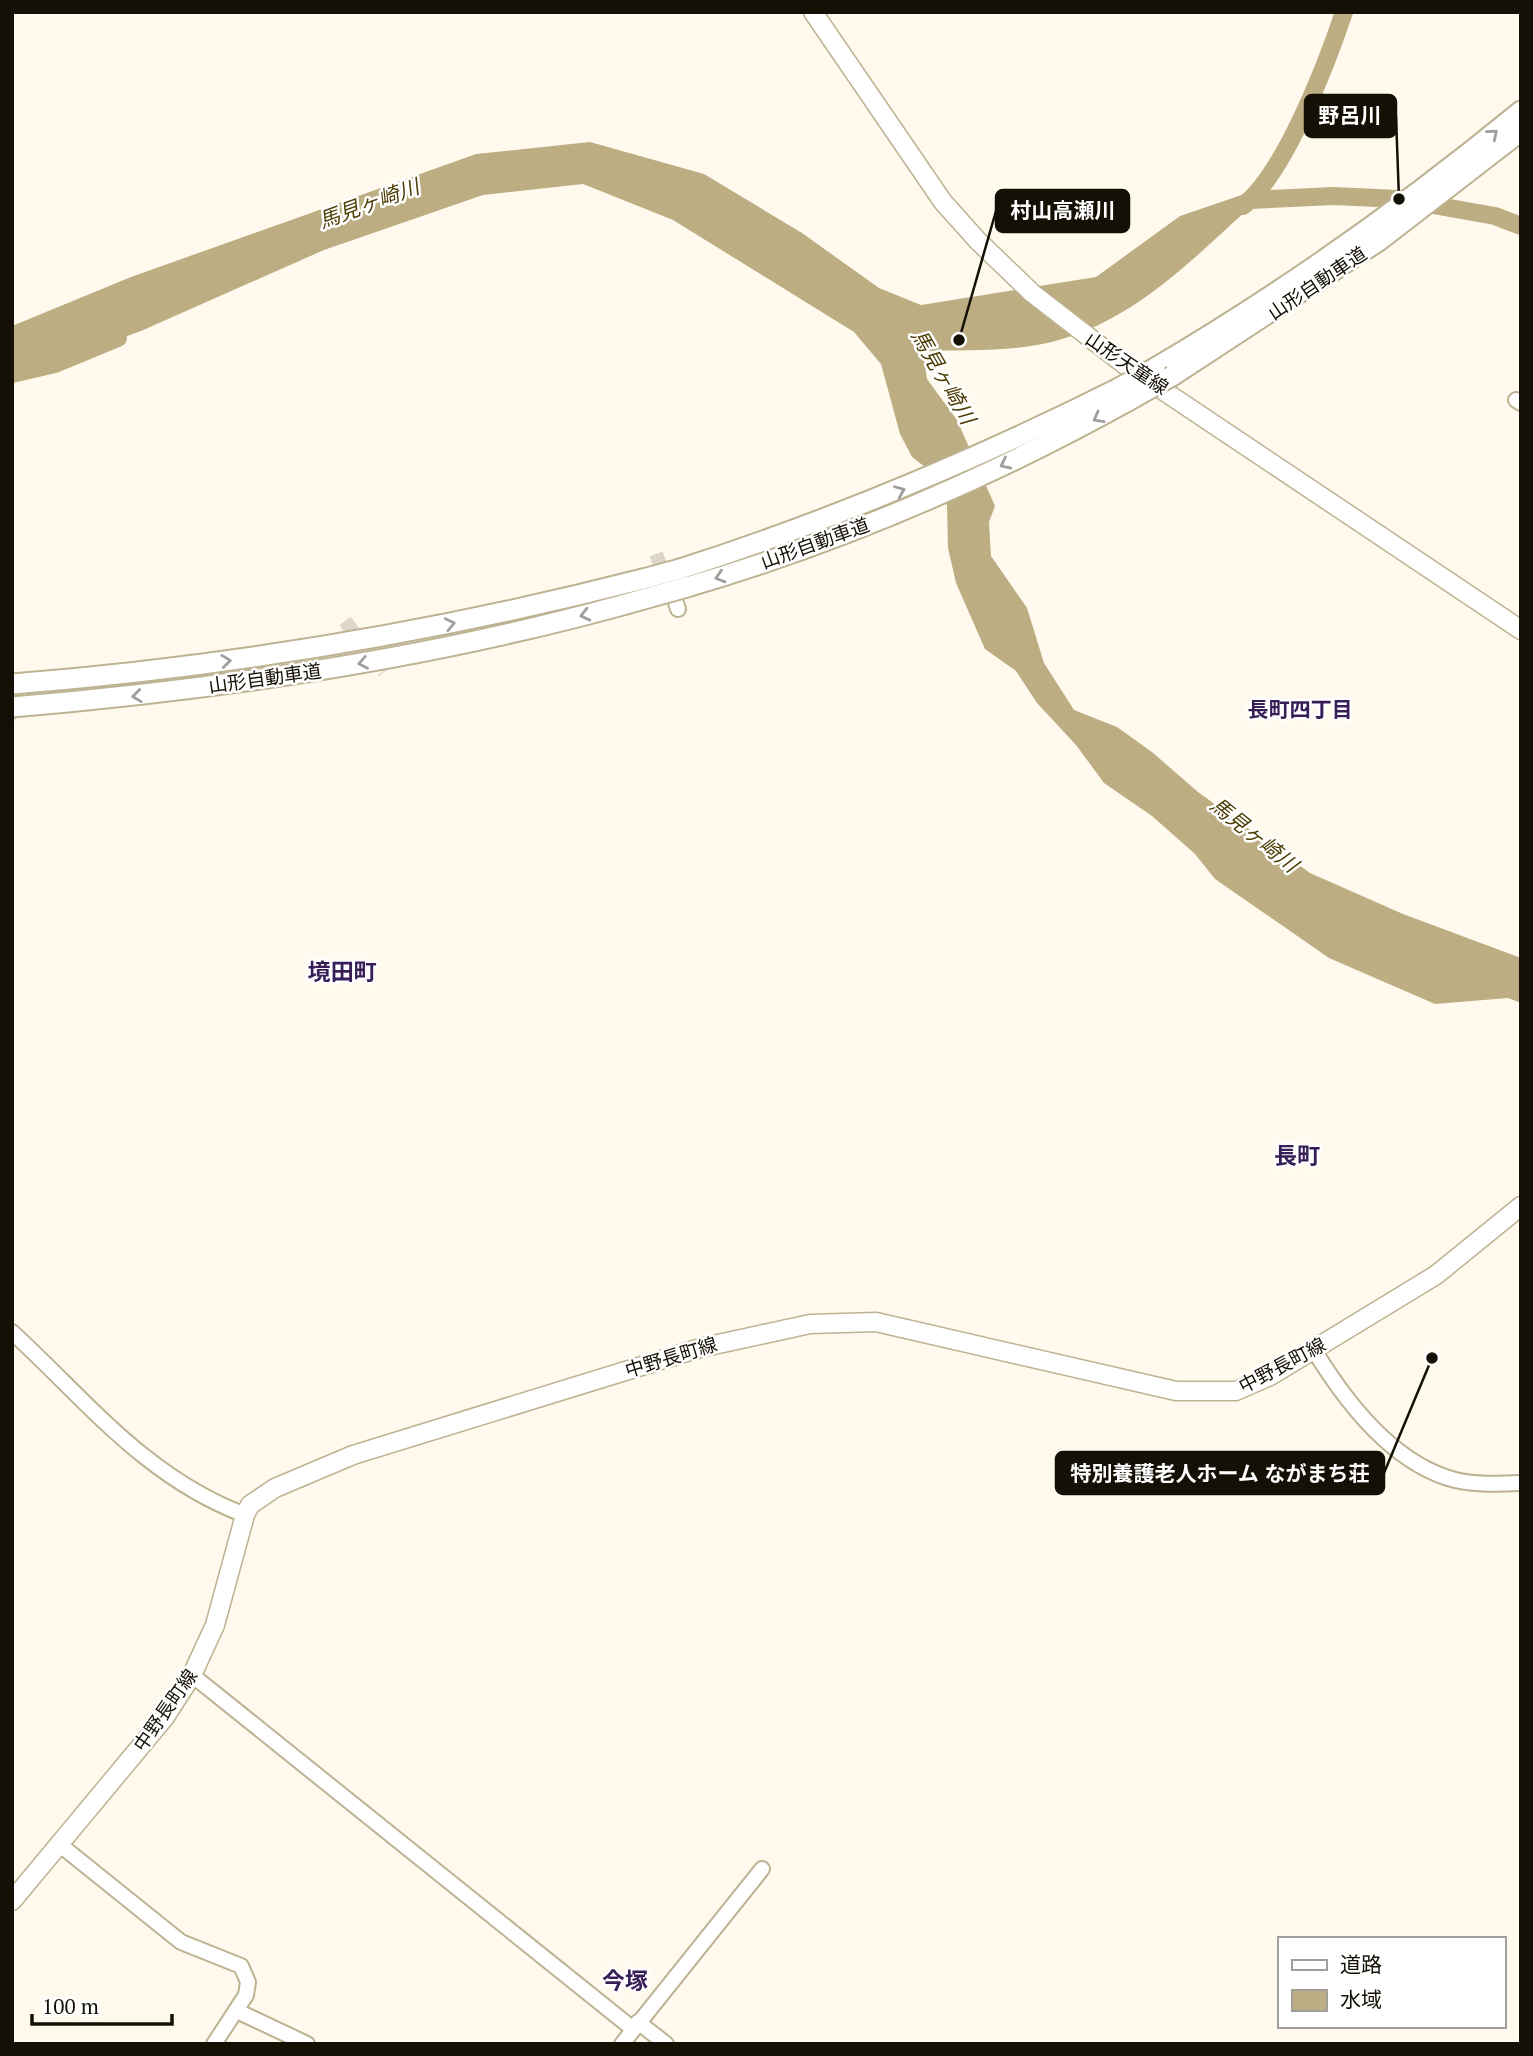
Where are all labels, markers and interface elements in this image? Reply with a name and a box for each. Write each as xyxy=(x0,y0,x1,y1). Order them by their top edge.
callout: 野呂川 xyxy=(1305,95,1396,137)
text: 野呂川 xyxy=(1319,101,1382,129)
one-way arrow xyxy=(1486,129,1498,142)
water label: 馬見ヶ崎川 xyxy=(315,171,425,234)
callout: 村山高瀬川 xyxy=(996,190,1129,232)
text: 村山高瀬川 xyxy=(1011,196,1116,224)
street label: 山形自動車道 xyxy=(1262,240,1371,325)
water label: 馬見ヶ崎川 xyxy=(905,324,983,431)
street label: 山形天童線 xyxy=(1081,326,1174,400)
one-way arrow xyxy=(1092,410,1105,423)
one-way arrow xyxy=(1000,456,1012,470)
one-way arrow xyxy=(893,485,905,499)
street label: 山形自動車道 xyxy=(757,511,873,574)
one-way arrow xyxy=(715,568,727,583)
one-way arrow xyxy=(579,606,591,621)
one-way arrow xyxy=(444,617,456,632)
one-way arrow xyxy=(220,654,232,669)
one-way arrow xyxy=(357,655,369,670)
street label: 山形自動車道 xyxy=(207,657,323,698)
one-way arrow xyxy=(132,688,143,703)
district label: 長町四丁目 xyxy=(1248,695,1353,723)
water label: 馬見ヶ崎川 xyxy=(1205,790,1306,879)
district label: 境田町 xyxy=(308,956,377,987)
district label: 長町 xyxy=(1274,1140,1320,1171)
street label: 中野長町線 xyxy=(622,1331,720,1382)
street label: 中野長町線 xyxy=(1234,1331,1330,1398)
callout: 特別養護老人ホーム ながまち荘 xyxy=(1056,1452,1384,1494)
text: 特別養護老人ホーム ながまち荘 xyxy=(1070,1459,1370,1487)
street label: 中野長町線 xyxy=(127,1664,202,1756)
legend xyxy=(1278,1937,1505,2028)
text: 道路 xyxy=(1340,1950,1382,1978)
district label: 今塚 xyxy=(602,1965,648,1996)
scale bar xyxy=(32,1982,172,2026)
text: 水域 xyxy=(1340,1985,1382,2013)
text: 100 m xyxy=(42,1992,99,2020)

